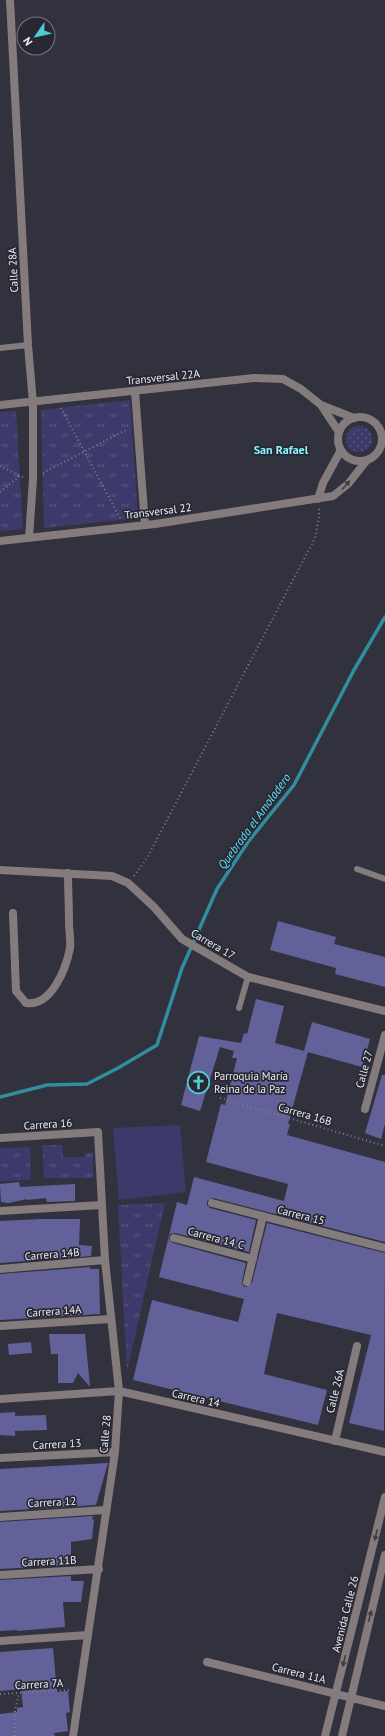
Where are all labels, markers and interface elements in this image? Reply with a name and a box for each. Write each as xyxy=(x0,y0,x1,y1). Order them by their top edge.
north arrow xyxy=(16,16,56,56)
text: N xyxy=(20,35,36,49)
street label: Calle 28A xyxy=(5,247,21,293)
street label: Transversal 22A xyxy=(125,366,201,388)
district label: San Rafael xyxy=(254,442,309,457)
one-way arrow xyxy=(341,480,351,490)
street label: Transversal 22 xyxy=(124,500,192,522)
water label: Quebrada el Amoladero xyxy=(214,770,294,872)
street label: Carrera 17 xyxy=(188,926,238,962)
street label: Calle 27 xyxy=(352,1049,376,1089)
church icon: Parroquia María Reina de la Paz xyxy=(185,1069,211,1095)
place label: Parroquia María Reina de la Paz xyxy=(214,1069,288,1096)
street label: Carrera 16B xyxy=(277,1100,333,1128)
street label: Carrera 16 xyxy=(23,1115,73,1133)
street label: Carrera 15 xyxy=(276,1202,326,1228)
street label: Carrera 14 C xyxy=(186,1224,246,1252)
street label: Carrera 14B xyxy=(24,1245,80,1263)
street label: Carrera 14A xyxy=(26,1302,83,1320)
street label: Calle 26A xyxy=(323,1367,347,1414)
street label: Carrera 14 xyxy=(171,1386,221,1410)
street label: Calle 28 xyxy=(96,1414,114,1454)
street label: Carrera 13 xyxy=(32,1436,82,1452)
street label: Carrera 12 xyxy=(27,1494,77,1510)
one-way arrow xyxy=(372,1529,378,1541)
street label: Carrera 11B xyxy=(21,1553,77,1569)
street label: Avenida Calle 26 xyxy=(329,1574,361,1654)
one-way arrow xyxy=(368,1610,374,1622)
one-way arrow xyxy=(341,1656,347,1668)
street label: Carrera 11A xyxy=(271,1660,328,1687)
street label: Carrera 7A xyxy=(14,1676,64,1692)

